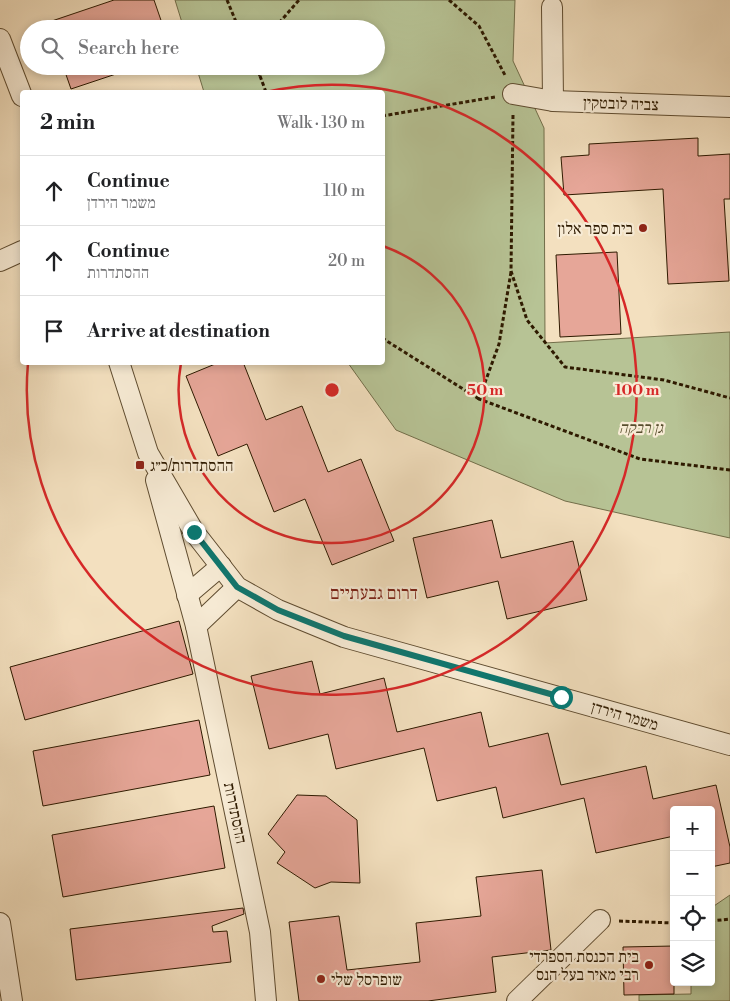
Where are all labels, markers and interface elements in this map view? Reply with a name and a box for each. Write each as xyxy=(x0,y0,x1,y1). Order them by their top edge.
search box xyxy=(20,20,385,75)
icon: search xyxy=(38,34,66,62)
text: Search here xyxy=(78,36,179,60)
street label: צביה לובטקין xyxy=(583,93,659,115)
text: 2 min xyxy=(40,110,95,136)
text: Walk · 130 m xyxy=(277,113,365,133)
text: Continue xyxy=(87,169,170,193)
icon: ahead xyxy=(40,177,68,205)
text: 110 m xyxy=(323,181,365,201)
text: משמר הירדן xyxy=(87,193,156,213)
place label: בית ספר אלון xyxy=(557,219,633,239)
marker: בית ספר אלון xyxy=(637,222,649,234)
text: Continue xyxy=(87,239,170,263)
icon: ahead xyxy=(40,247,68,275)
text: 20 m xyxy=(328,251,365,271)
text: ההסתדרות xyxy=(87,263,149,283)
icon: arrive xyxy=(40,317,68,345)
text: Arrive at destination xyxy=(87,319,270,343)
centre of rings xyxy=(323,381,341,399)
text: 50 m xyxy=(467,381,503,400)
text: 100 m xyxy=(615,381,660,400)
park label: גן רבקה xyxy=(619,418,665,438)
place label: ההסתדרות/כ״ג xyxy=(150,456,233,476)
marker: ההסתדרות/כ״ג xyxy=(134,459,146,471)
route end xyxy=(183,521,206,544)
district label: דרום גבעתיים xyxy=(330,582,418,605)
route start xyxy=(550,686,573,709)
street label: משמר הירדן xyxy=(589,697,661,735)
street label: ההסתדרות xyxy=(219,781,251,846)
map controls xyxy=(670,806,715,986)
button: + xyxy=(670,806,715,851)
button: − xyxy=(670,851,715,896)
button: locate xyxy=(670,896,715,941)
button: layers xyxy=(670,941,715,986)
place label: בית הכנסת הספרדי רבי מאיר בעל הנס xyxy=(529,947,639,985)
marker: בית הכנסת הספרדי רבי מאיר בעל הנס xyxy=(643,959,655,971)
place label: שופרסל שלי xyxy=(331,970,402,990)
marker: שופרסל שלי xyxy=(315,973,327,985)

